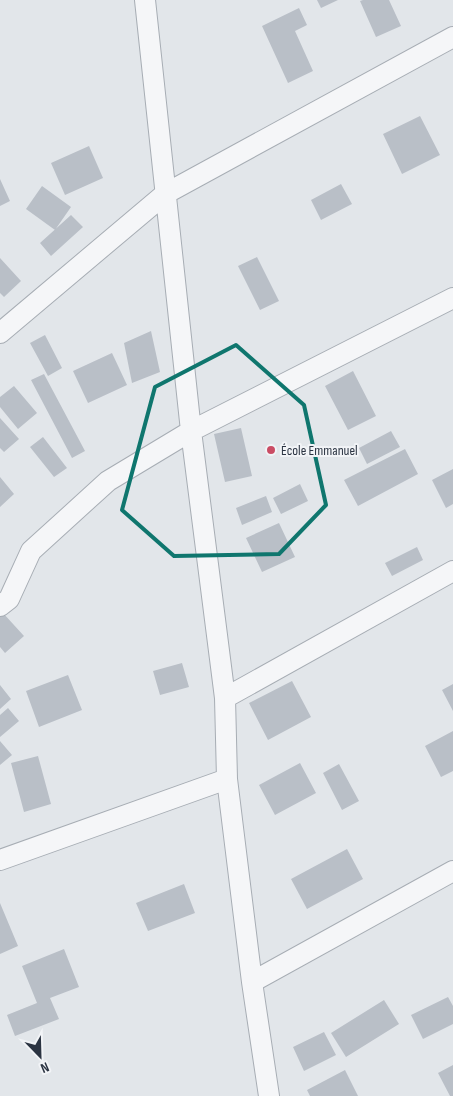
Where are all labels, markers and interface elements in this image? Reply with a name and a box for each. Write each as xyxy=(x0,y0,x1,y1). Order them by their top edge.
place label: École Emmanuel xyxy=(281,442,358,459)
marker: École Emmanuel xyxy=(265,444,277,456)
north arrow xyxy=(15,1031,65,1081)
text: N xyxy=(38,1058,52,1077)

